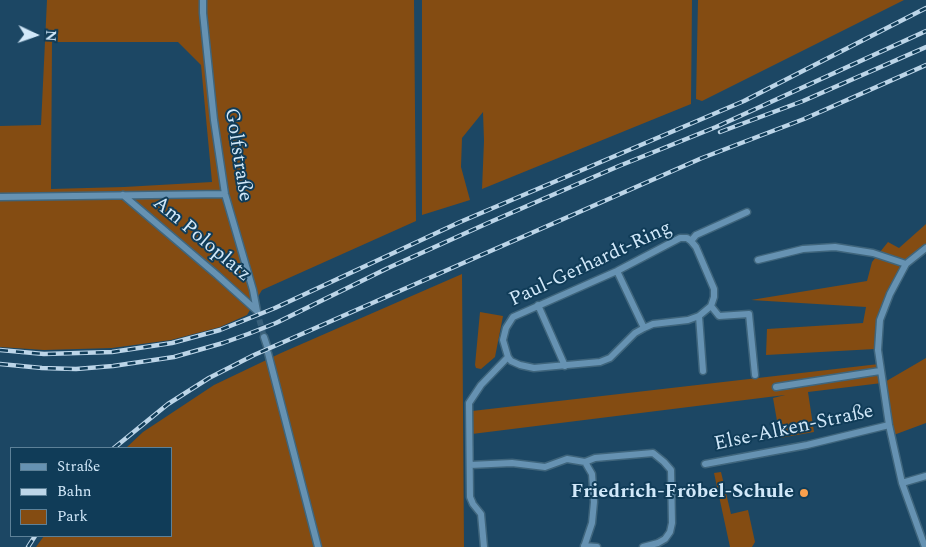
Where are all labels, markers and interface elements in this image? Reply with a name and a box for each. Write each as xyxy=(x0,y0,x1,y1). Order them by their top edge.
north arrow xyxy=(10,10,60,60)
text: N xyxy=(40,30,61,42)
street label: Golfstraße xyxy=(218,107,256,203)
street label: Am Poloplatz xyxy=(147,192,255,288)
street label: Paul-Gerhardt-Ring xyxy=(506,217,676,313)
street label: Else-Alken-Straße xyxy=(712,400,876,458)
legend xyxy=(10,447,172,537)
text: Straße xyxy=(57,455,100,478)
text: Bahn xyxy=(57,480,92,503)
place label: Friedrich-Fröbel-Schule xyxy=(571,481,794,505)
marker: Friedrich-Fröbel-Schule xyxy=(798,487,810,499)
text: Park xyxy=(57,505,88,528)

